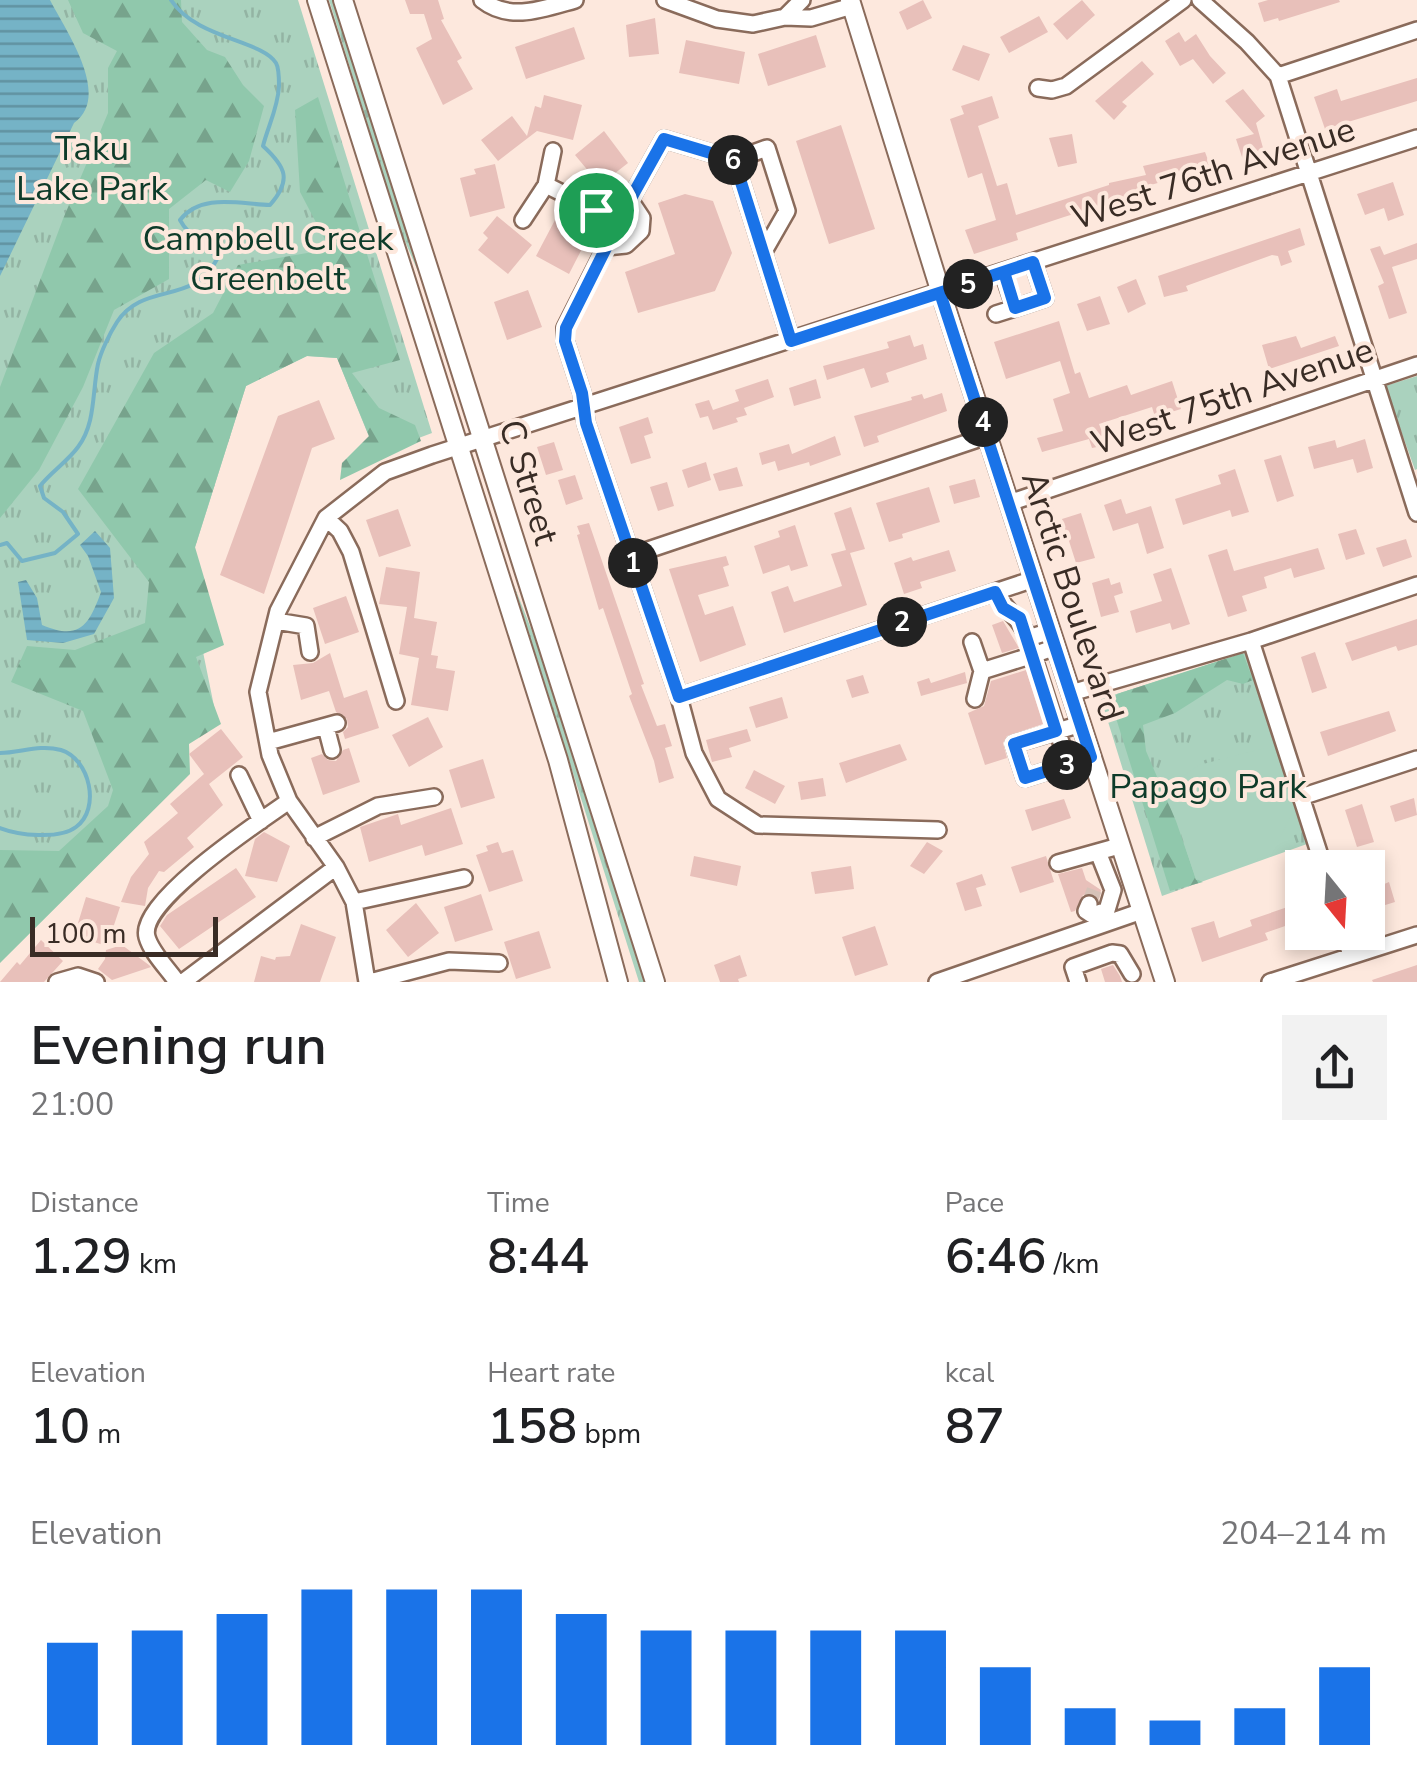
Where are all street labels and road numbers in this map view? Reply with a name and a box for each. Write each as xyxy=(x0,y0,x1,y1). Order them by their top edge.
street label: West 76th Avenue xyxy=(1065,106,1361,241)
street label: West 75th Avenue xyxy=(1085,326,1379,467)
street label: C Street xyxy=(487,414,570,551)
street label: Arctic Boulevard xyxy=(1010,465,1135,727)

